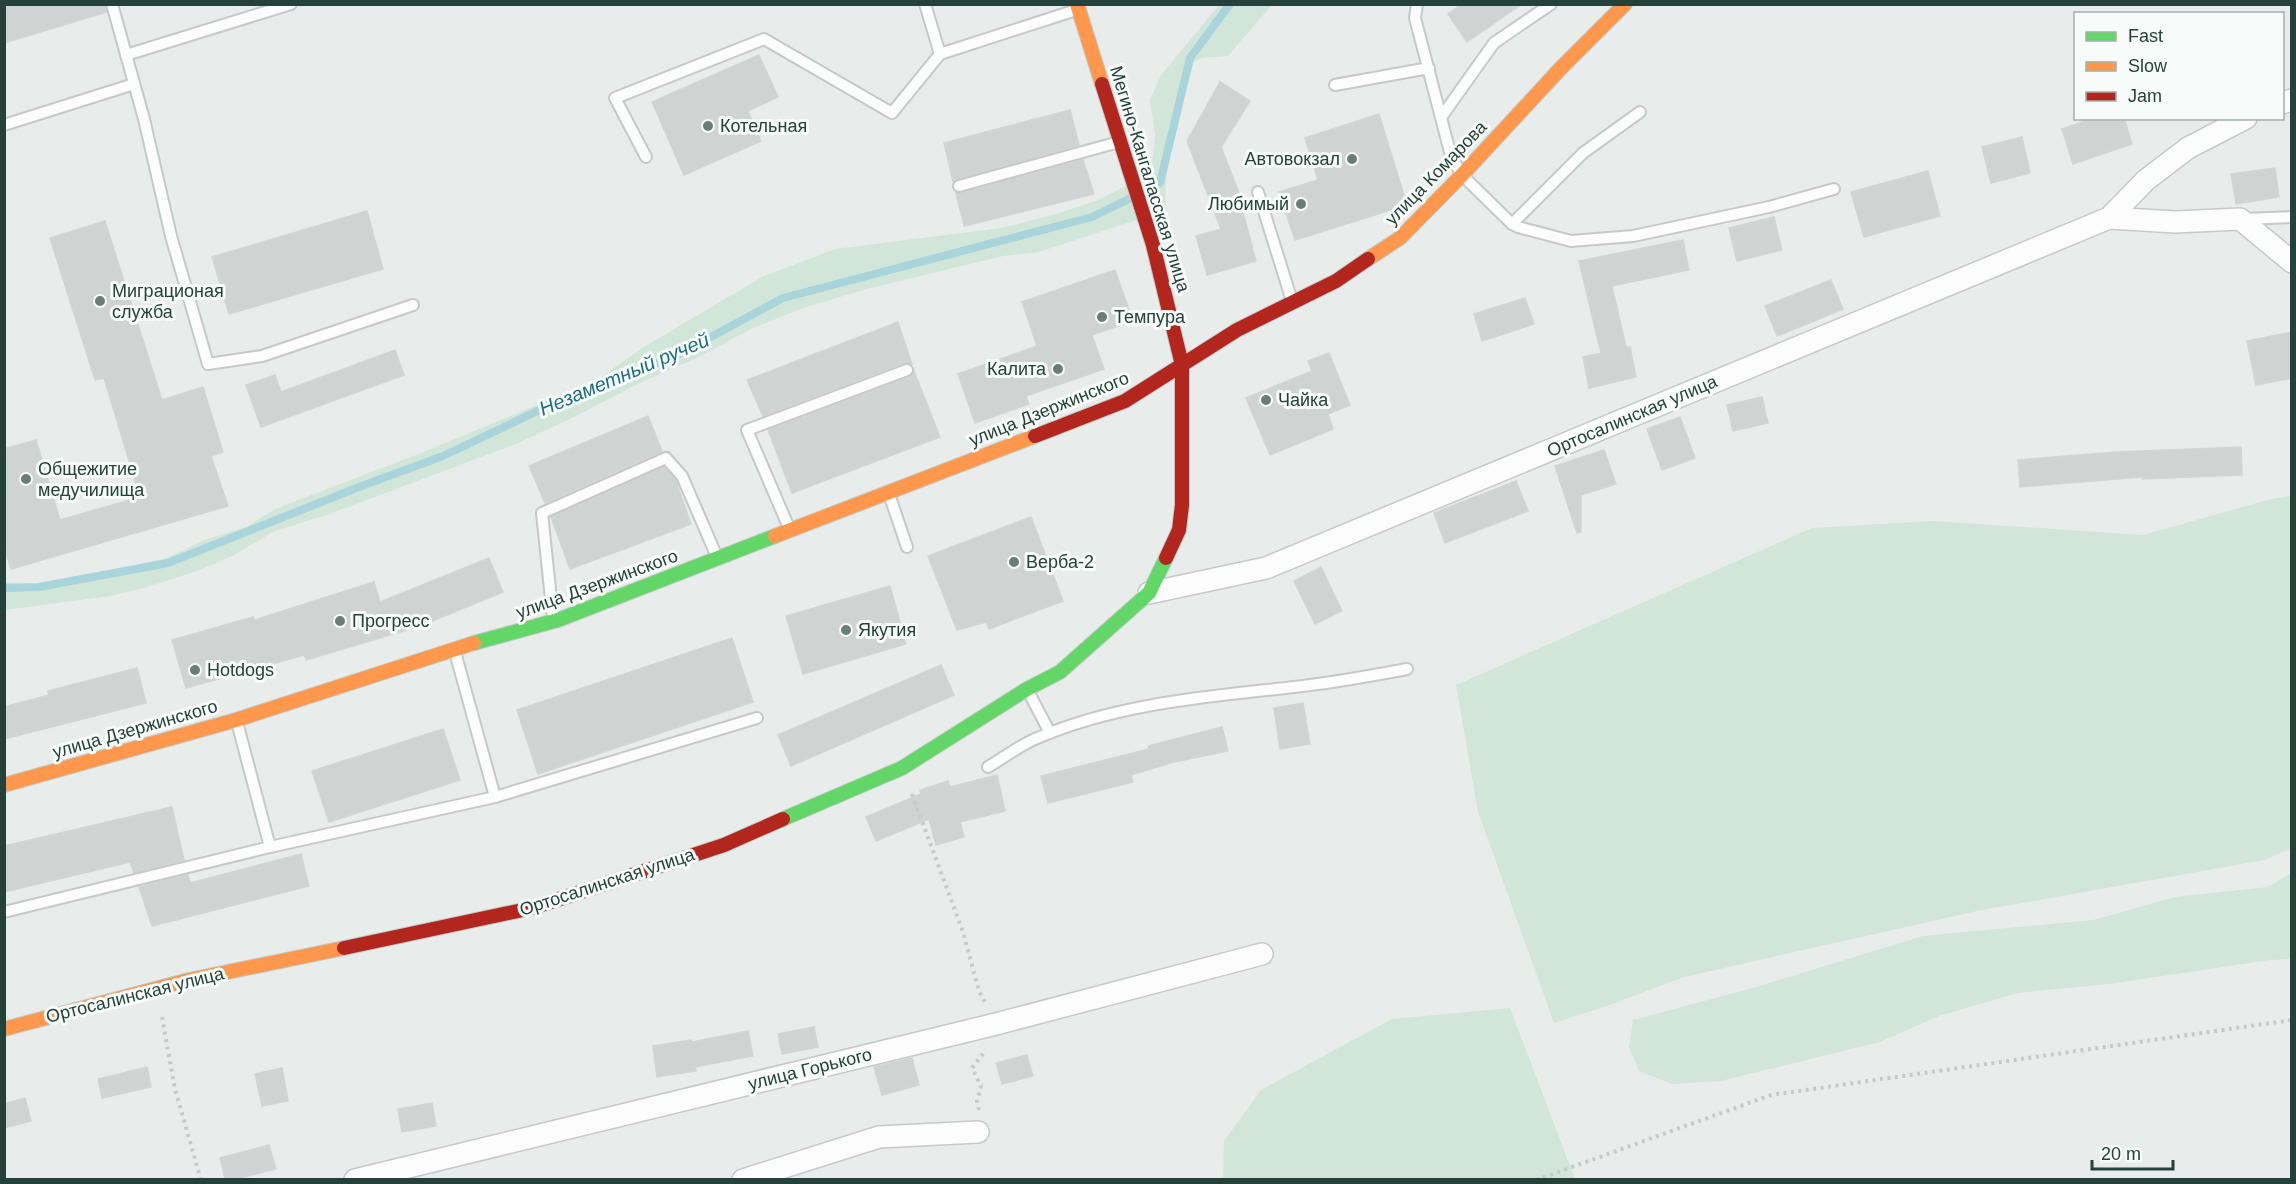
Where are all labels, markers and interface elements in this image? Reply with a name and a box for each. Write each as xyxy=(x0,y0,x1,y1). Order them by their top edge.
legend xyxy=(2074,12,2284,120)
text: Fast xyxy=(2128,26,2163,46)
text: Slow xyxy=(2128,56,2168,76)
street label: Мегино-Кангаласская улица xyxy=(1106,64,1194,295)
text: Jam xyxy=(2128,86,2162,106)
place label: Котельная xyxy=(720,116,807,136)
street label: улица Комарова xyxy=(1381,116,1491,229)
marker: Котельная xyxy=(701,119,715,133)
place label: Автовокзал xyxy=(1245,149,1340,169)
marker: Автовокзал xyxy=(1345,152,1359,166)
place label: Любимый xyxy=(1208,194,1289,214)
marker: Любимый xyxy=(1294,197,1308,211)
place label: Миграционая служба xyxy=(112,281,224,322)
marker: Миграционая служба xyxy=(93,294,107,308)
place label: Темпура xyxy=(1114,307,1186,327)
marker: Темпура xyxy=(1095,310,1109,324)
water label: Незаметный ручей xyxy=(536,328,712,420)
place label: Калита xyxy=(987,359,1047,379)
marker: Калита xyxy=(1051,362,1065,376)
street label: улица Дзержинского xyxy=(966,368,1132,450)
street label: Ортосалинская улица xyxy=(1544,371,1721,461)
place label: Чайка xyxy=(1278,390,1329,410)
marker: Чайка xyxy=(1259,393,1273,407)
place label: Общежитие медучилища xyxy=(38,459,145,500)
marker: Общежитие медучилища xyxy=(19,472,33,486)
street label: улица Дзержинского xyxy=(513,545,681,623)
place label: Верба-2 xyxy=(1026,552,1094,572)
marker: Верба-2 xyxy=(1007,555,1021,569)
place label: Прогресс xyxy=(352,611,430,631)
marker: Прогресс xyxy=(333,614,347,628)
place label: Якутия xyxy=(858,620,916,640)
marker: Якутия xyxy=(839,623,853,637)
place label: Hotdogs xyxy=(207,660,274,680)
marker: Hotdogs xyxy=(188,663,202,677)
street label: улица Дзержинского xyxy=(50,696,220,762)
street label: Ортосалинская улица xyxy=(517,844,698,920)
street label: Ортосалинская улица xyxy=(44,963,227,1027)
street label: улица Горького xyxy=(746,1044,874,1094)
scale bar xyxy=(2092,1133,2173,1171)
text: 20 m xyxy=(2101,1144,2141,1164)

